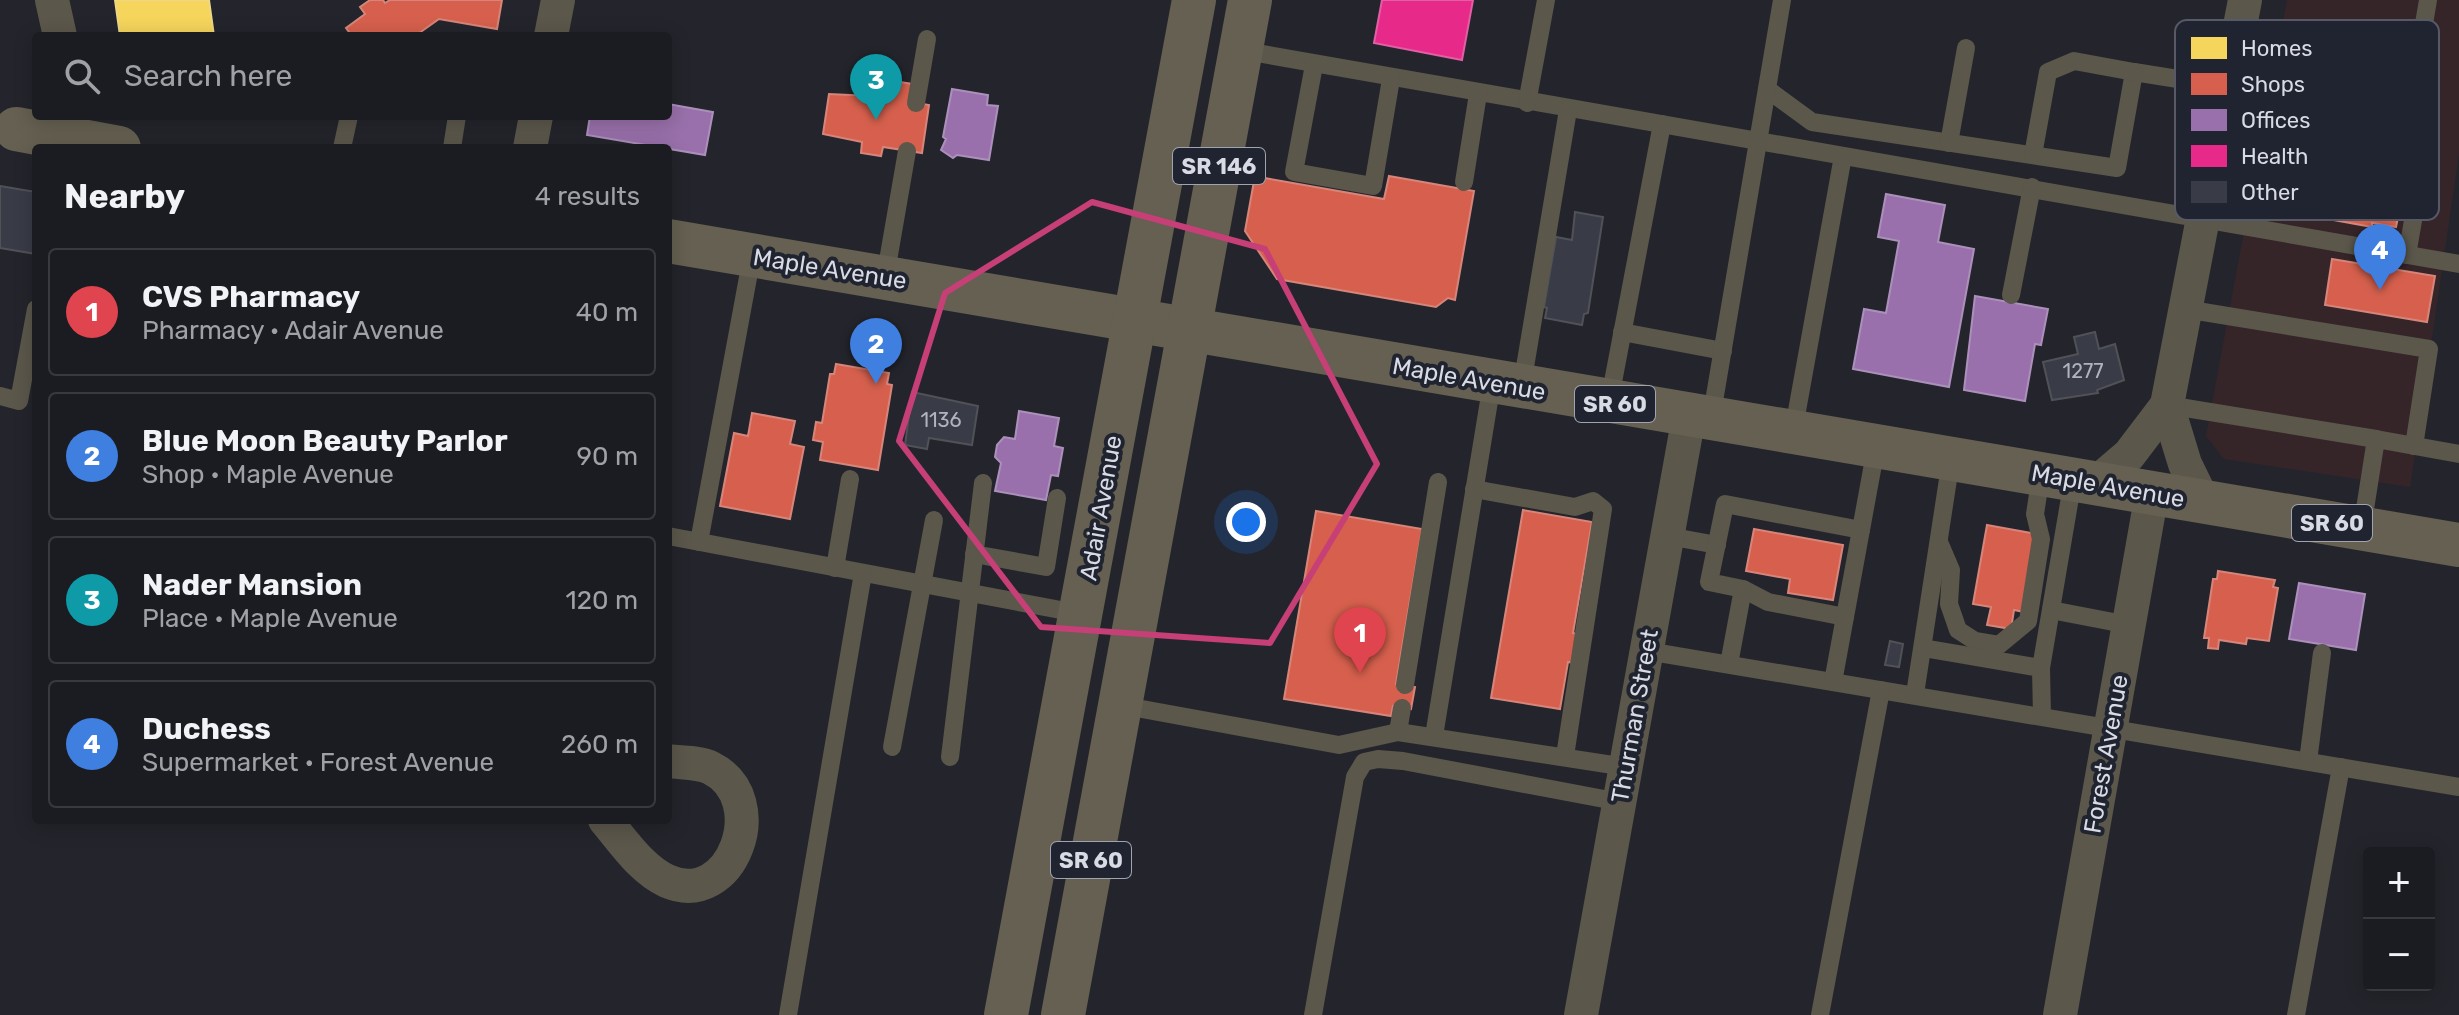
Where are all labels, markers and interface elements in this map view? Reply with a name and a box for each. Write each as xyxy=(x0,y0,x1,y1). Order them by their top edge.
legend xyxy=(2175,20,2439,220)
search box xyxy=(32,32,672,120)
text: Homes xyxy=(2241,35,2312,62)
icon: search xyxy=(60,54,104,98)
pin: 3 xyxy=(850,54,902,120)
text: Search here xyxy=(124,58,292,94)
text: Shops xyxy=(2241,71,2305,98)
text: Offices xyxy=(2241,107,2310,134)
text: Health xyxy=(2241,143,2309,170)
road number: SR 146 xyxy=(1173,148,1265,184)
text: Nearby xyxy=(64,176,185,217)
text: Other xyxy=(2241,179,2299,206)
text: 4 results xyxy=(535,181,640,212)
pin: 4 xyxy=(2354,224,2406,290)
street label: Maple Avenue xyxy=(751,243,909,295)
text: CVS Pharmacy xyxy=(142,279,360,315)
text: 1 xyxy=(86,297,98,328)
text: 40 m xyxy=(576,297,638,328)
text: Pharmacy · Adair Avenue xyxy=(142,315,444,346)
pin: 2 xyxy=(850,318,902,384)
street label: Maple Avenue xyxy=(1390,352,1548,406)
house number: 1277 xyxy=(2063,359,2103,383)
road number: SR 60 xyxy=(1575,386,1655,422)
house number: 1136 xyxy=(920,408,962,432)
text: Blue Moon Beauty Parlor xyxy=(142,423,508,459)
street label: Adair Avenue xyxy=(1074,433,1128,583)
text: 2 xyxy=(84,441,100,472)
text: 90 m xyxy=(577,441,638,472)
text: Shop · Maple Avenue xyxy=(142,459,394,490)
street label: Maple Avenue xyxy=(2029,459,2187,513)
your location xyxy=(1226,502,1266,542)
road number: SR 60 xyxy=(2292,505,2372,541)
text: Nader Mansion xyxy=(142,567,362,603)
text: 3 xyxy=(83,585,101,616)
text: 120 m xyxy=(566,585,638,616)
text: Place · Maple Avenue xyxy=(142,603,398,634)
pin: 1 xyxy=(1334,607,1386,673)
street label: Thurman Street xyxy=(1606,627,1664,805)
street label: Forest Avenue xyxy=(2078,672,2134,836)
text: Duchess xyxy=(142,711,271,747)
text: 4 xyxy=(83,729,101,760)
text: 260 m xyxy=(561,729,638,760)
text: Supermarket · Forest Avenue xyxy=(142,747,494,778)
road number: SR 60 xyxy=(1051,842,1131,878)
map controls xyxy=(2363,847,2435,991)
button: + xyxy=(2363,847,2435,919)
button: − xyxy=(2363,919,2435,991)

